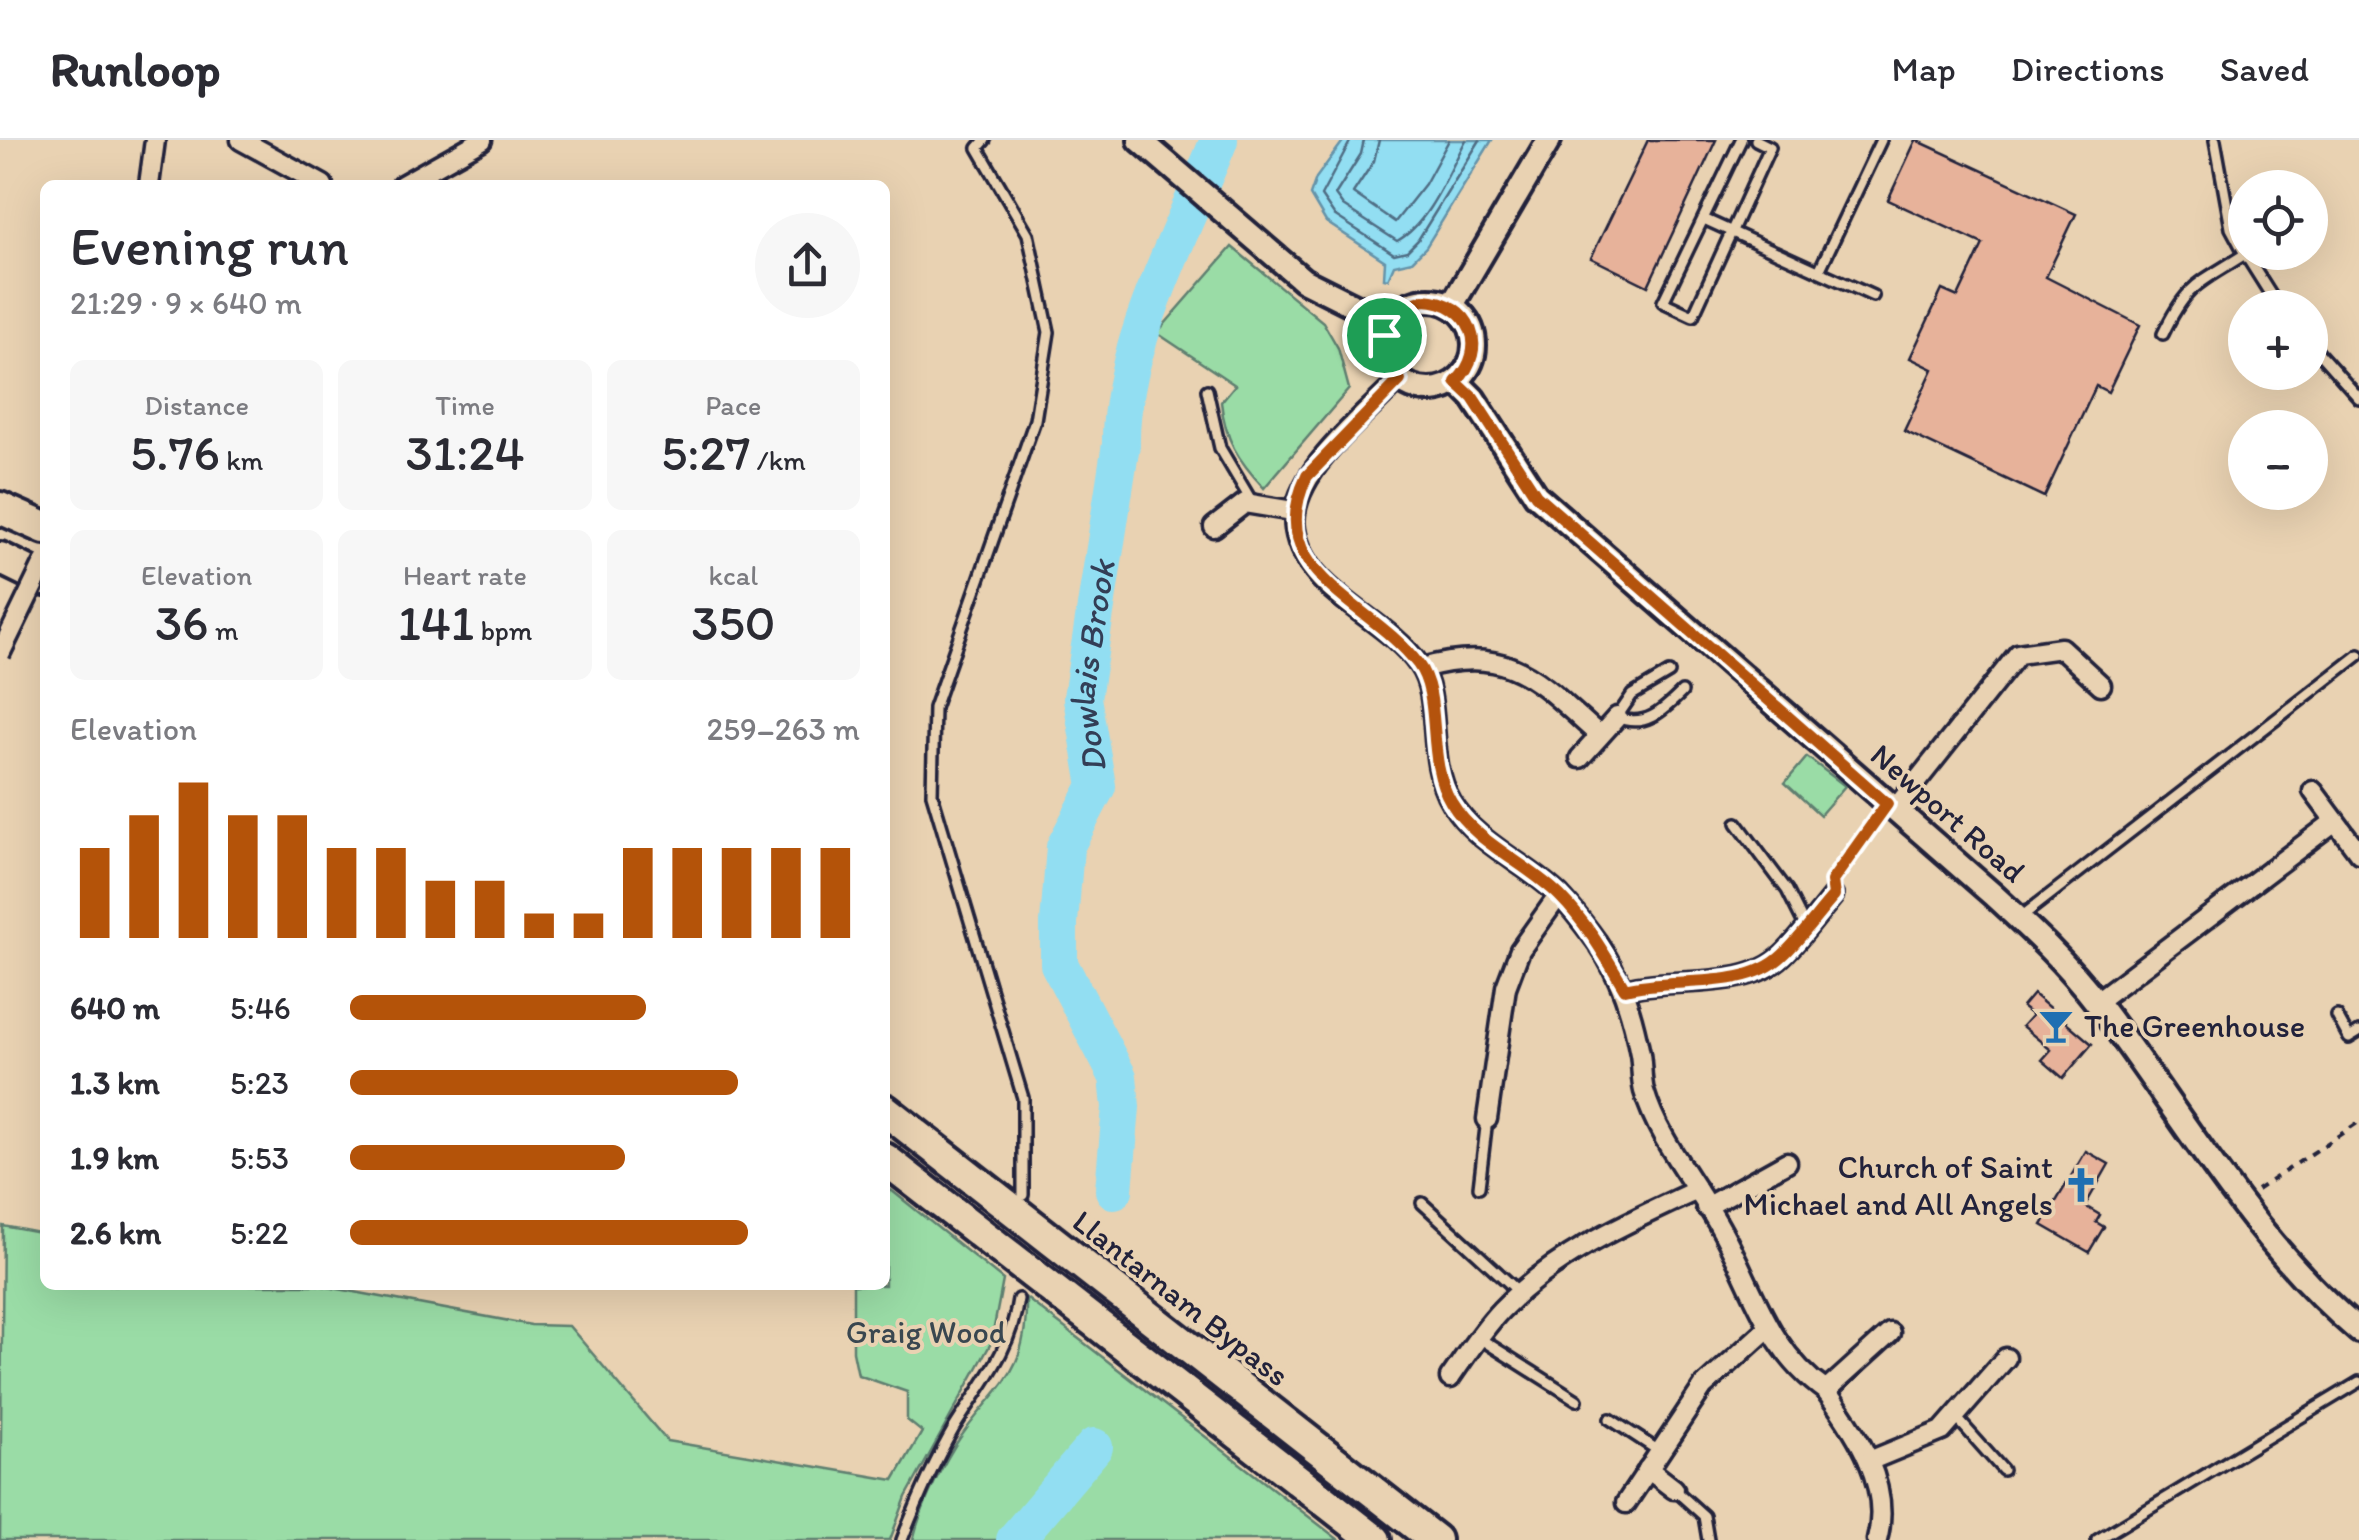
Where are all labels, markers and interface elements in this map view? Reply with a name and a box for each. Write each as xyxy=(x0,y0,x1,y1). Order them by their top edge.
text: Runloop xyxy=(50,40,220,98)
text: Map xyxy=(1892,48,1956,90)
text: Directions xyxy=(2011,48,2165,90)
text: Saved xyxy=(2220,48,2309,90)
map controls xyxy=(2228,170,2328,510)
button: locate xyxy=(2228,170,2328,270)
text: Evening run xyxy=(70,213,349,279)
button: share xyxy=(755,213,860,318)
text: 21:29 · 9 × 640 m xyxy=(70,284,302,322)
button: + xyxy=(2228,290,2328,390)
pin xyxy=(1342,293,1427,378)
icon: arrive xyxy=(1357,308,1412,363)
text: Distance xyxy=(144,388,249,422)
text: Time xyxy=(435,388,495,422)
text: Pace xyxy=(705,388,761,422)
button: − xyxy=(2228,410,2328,510)
text: 5.76 xyxy=(130,422,220,483)
text: 31:24 xyxy=(405,422,525,483)
text: 5:27 xyxy=(661,422,751,483)
text: km xyxy=(220,443,263,477)
text: /km xyxy=(751,443,806,477)
water label: Dowlais Brook xyxy=(1061,555,1124,776)
text: Elevation xyxy=(141,558,252,592)
text: Heart rate xyxy=(403,558,527,592)
text: kcal xyxy=(708,558,758,592)
text: 36 xyxy=(155,592,209,653)
text: 141 xyxy=(398,592,474,653)
text: 350 xyxy=(691,592,775,653)
text: m xyxy=(209,613,238,647)
text: bpm xyxy=(474,613,532,647)
text: Elevation xyxy=(70,710,197,748)
text: 259–263 m xyxy=(706,710,860,748)
street label: Newport Road xyxy=(1863,736,2033,890)
text: 640 m xyxy=(70,989,160,1027)
text: 5:46 xyxy=(230,989,291,1027)
bar icon: The Greenhouse xyxy=(2037,1007,2075,1045)
place label: The Greenhouse xyxy=(2084,1007,2305,1045)
text: 1.3 km xyxy=(70,1064,160,1102)
text: 5:23 xyxy=(230,1064,289,1102)
text: 1.9 km xyxy=(70,1139,159,1177)
text: 5:53 xyxy=(230,1139,289,1177)
place label: Church of Saint Michael and All Angels xyxy=(1743,1148,2053,1223)
church icon: Church of Saint Michael and All Angels xyxy=(2062,1166,2100,1204)
street label: Llantarnam Bypass xyxy=(1065,1202,1297,1394)
text: 2.6 km xyxy=(70,1214,161,1252)
text: 5:22 xyxy=(230,1214,288,1252)
park label: Graig Wood xyxy=(846,1313,1006,1351)

